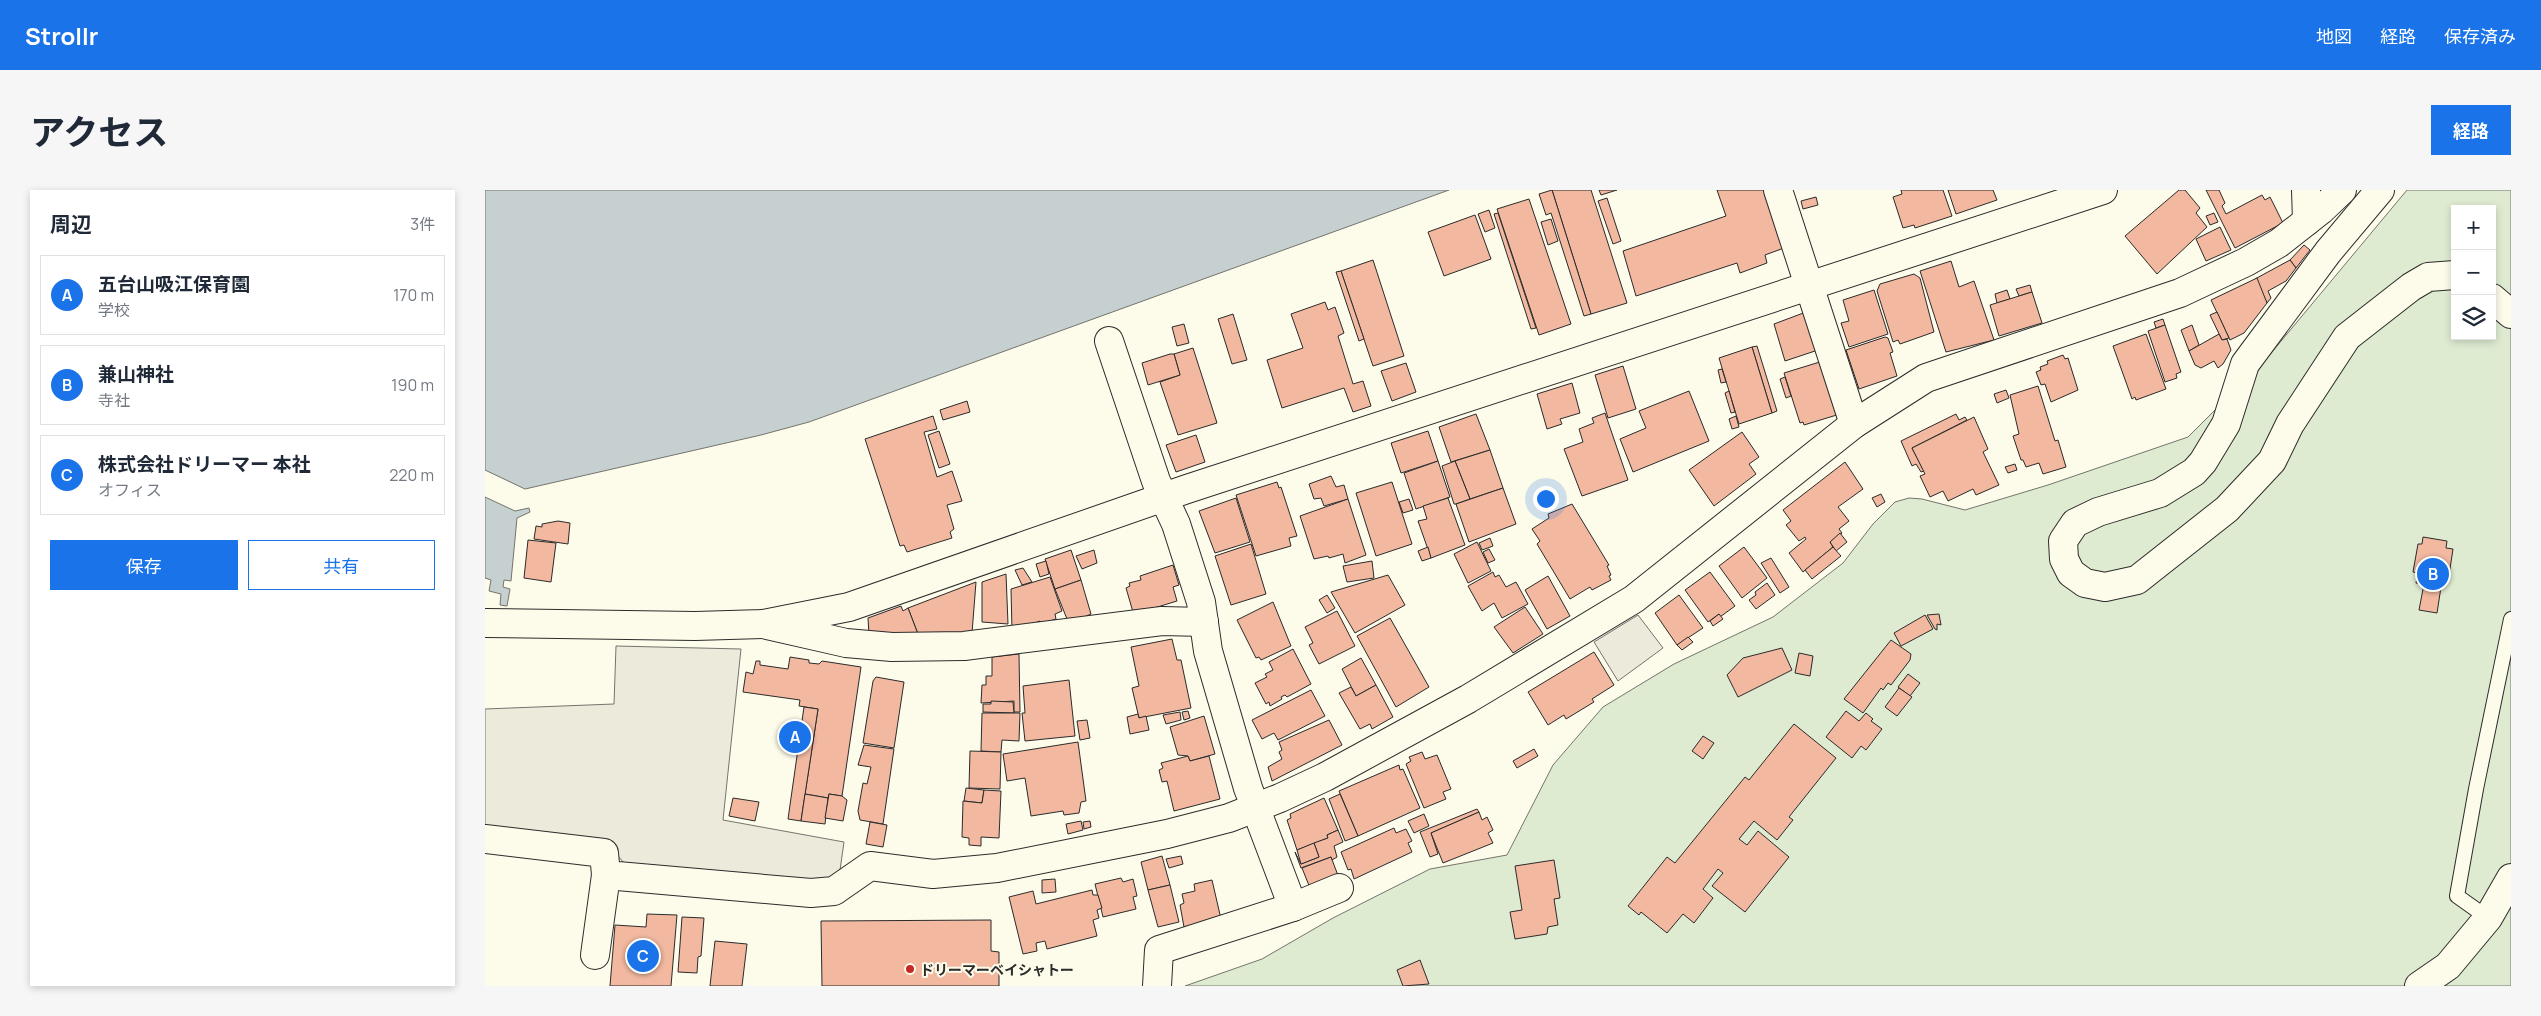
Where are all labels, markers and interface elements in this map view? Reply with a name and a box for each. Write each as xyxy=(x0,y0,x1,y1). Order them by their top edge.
text: Strollr xyxy=(25,19,98,52)
text: 地図 xyxy=(2316,24,2352,48)
text: 経路 xyxy=(2380,24,2416,48)
text: 保存済み xyxy=(2444,24,2516,48)
button: 経路 xyxy=(2431,105,2511,155)
text: アクセス xyxy=(30,108,168,156)
map controls xyxy=(2451,205,2496,340)
button: + xyxy=(2451,205,2496,250)
text: 周辺 xyxy=(50,210,92,238)
text: 3件 xyxy=(410,213,435,235)
button: − xyxy=(2451,250,2496,295)
text: 五台山吸江保育園 xyxy=(98,271,250,297)
text: A xyxy=(62,284,72,306)
text: 170 m xyxy=(393,284,434,306)
button: layers xyxy=(2451,295,2496,340)
text: 学校 xyxy=(98,299,130,321)
text: 兼山神社 xyxy=(98,361,174,387)
text: B xyxy=(62,374,72,396)
text: 190 m xyxy=(391,374,434,396)
text: 寺社 xyxy=(98,389,130,411)
text: 株式会社ドリーマー 本社 xyxy=(98,451,311,477)
text: C xyxy=(61,464,73,486)
text: 220 m xyxy=(389,464,434,486)
text: オフィス xyxy=(98,479,162,501)
your location xyxy=(1533,486,1559,512)
button: 保存 xyxy=(50,540,238,590)
button: 共有 xyxy=(248,540,435,590)
pin: B xyxy=(2417,555,2449,593)
pin: A xyxy=(779,718,811,756)
pin: C xyxy=(627,937,659,975)
place label: ドリーマーベイシャトー xyxy=(920,960,1074,979)
marker: ドリーマーベイシャトー xyxy=(904,963,916,975)

